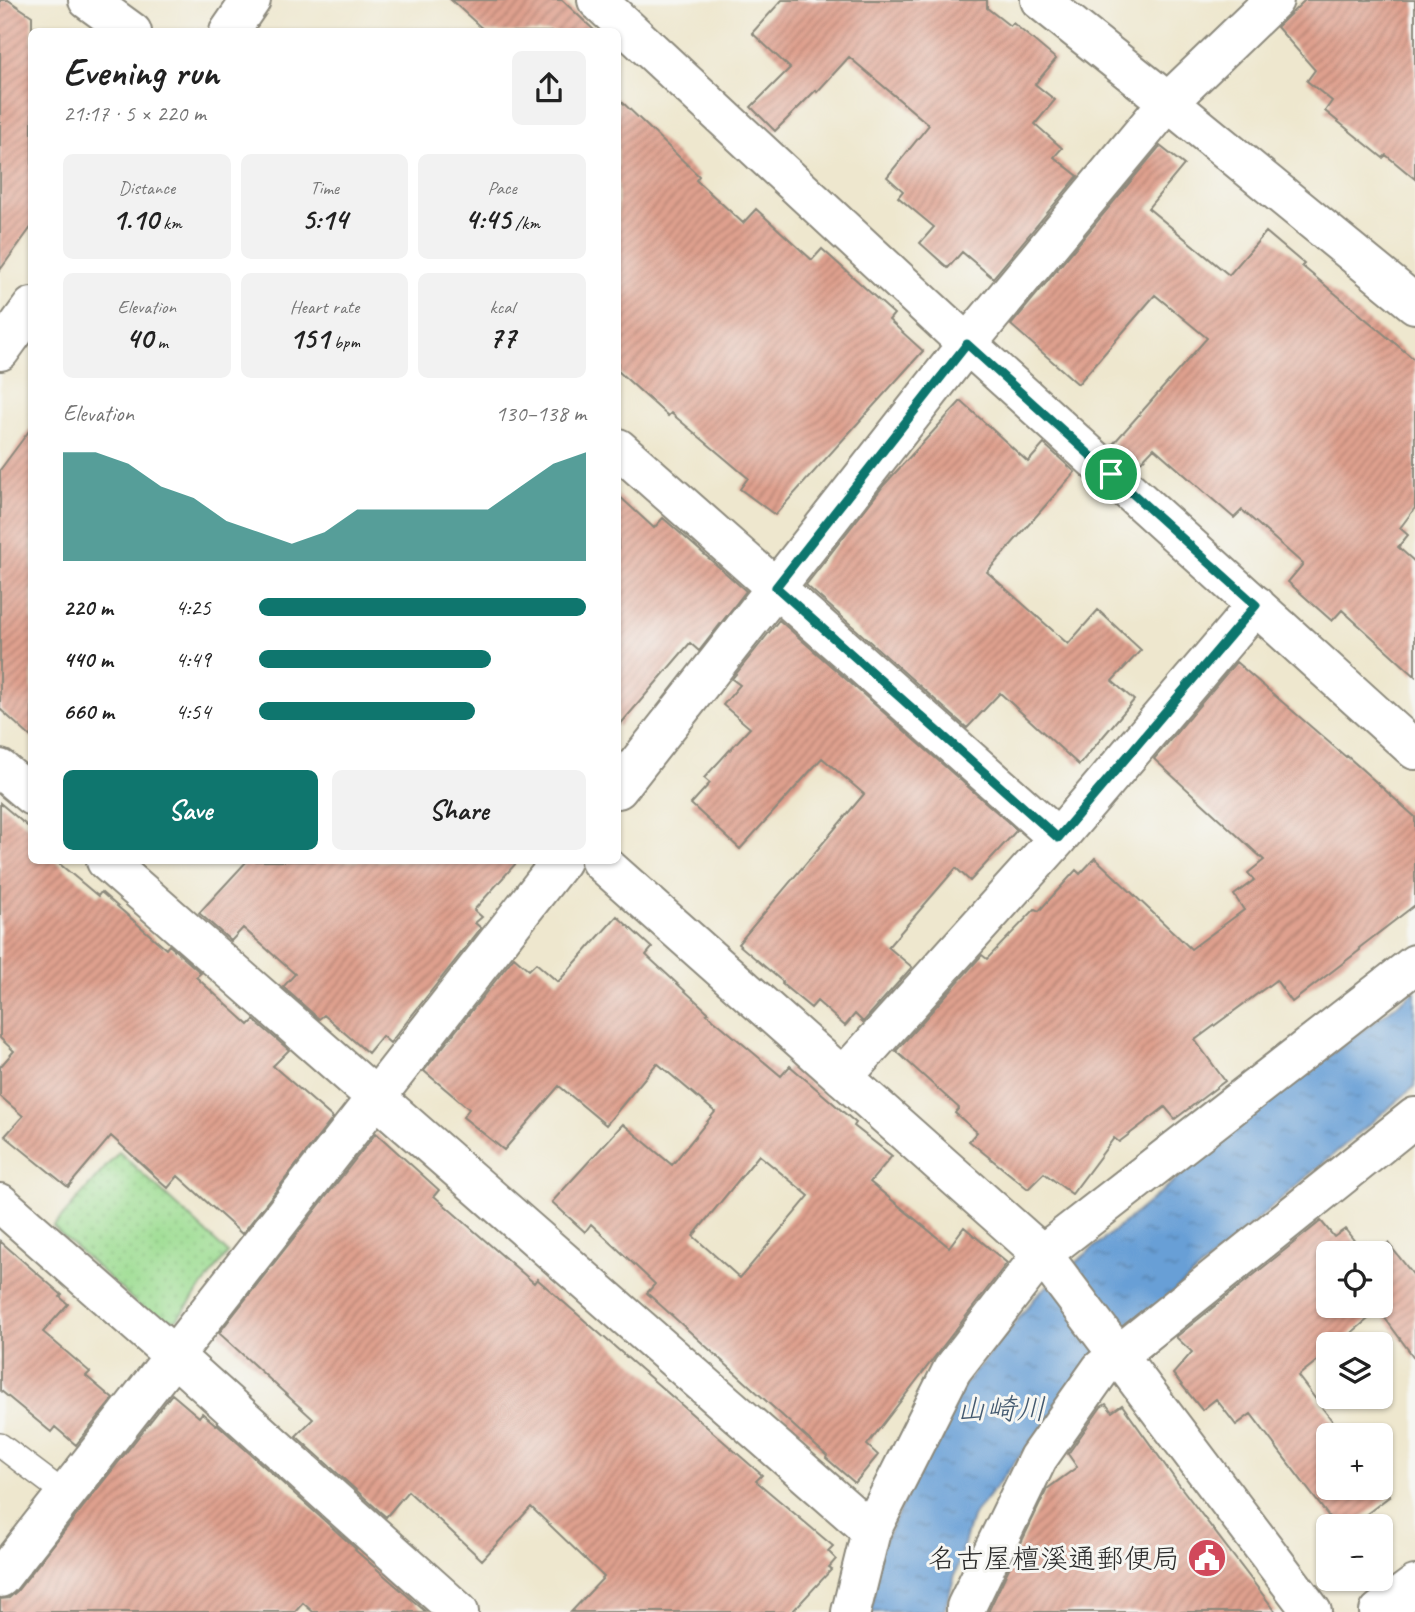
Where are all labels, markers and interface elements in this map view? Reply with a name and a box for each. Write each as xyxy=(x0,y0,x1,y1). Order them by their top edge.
text: Evening run xyxy=(63,49,219,96)
button: share xyxy=(512,51,586,125)
text: 21:17 · 5 × 220 m xyxy=(63,99,206,128)
text: Distance xyxy=(118,176,175,200)
text: Time xyxy=(310,176,339,200)
text: Pace xyxy=(488,176,517,200)
text: 1.10 xyxy=(112,200,158,238)
text: 5:14 xyxy=(302,200,347,238)
text: 4:45 xyxy=(464,200,510,238)
text: km xyxy=(158,211,182,235)
text: /km xyxy=(510,211,540,235)
text: Elevation xyxy=(118,295,176,319)
text: Heart rate xyxy=(290,295,359,319)
text: kcal xyxy=(490,295,515,319)
text: 40 xyxy=(126,319,153,357)
text: 151 xyxy=(289,319,329,357)
text: 77 xyxy=(489,319,516,357)
text: m xyxy=(153,330,168,354)
text: bpm xyxy=(329,330,360,354)
text: Elevation xyxy=(63,399,134,428)
text: 130–138 m xyxy=(495,399,586,428)
pin xyxy=(1081,444,1141,504)
icon: arrive xyxy=(1092,455,1130,493)
text: 220 m xyxy=(63,593,113,622)
text: 4:25 xyxy=(175,593,211,622)
text: 440 m xyxy=(63,645,113,674)
text: 4:49 xyxy=(175,645,211,674)
text: 660 m xyxy=(63,697,114,726)
text: 4:54 xyxy=(175,697,211,726)
button: Save xyxy=(63,770,318,850)
button: Share xyxy=(332,770,586,850)
map controls xyxy=(1316,1241,1393,1591)
button: locate xyxy=(1316,1241,1393,1318)
button: layers xyxy=(1316,1332,1393,1409)
water label: 山崎川 xyxy=(956,1390,1046,1428)
button: + xyxy=(1316,1423,1393,1500)
button: − xyxy=(1316,1514,1393,1591)
public building icon: 名古屋檀溪通郵便局 xyxy=(1186,1537,1228,1579)
place label: 名古屋檀溪通郵便局 xyxy=(928,1541,1180,1576)

